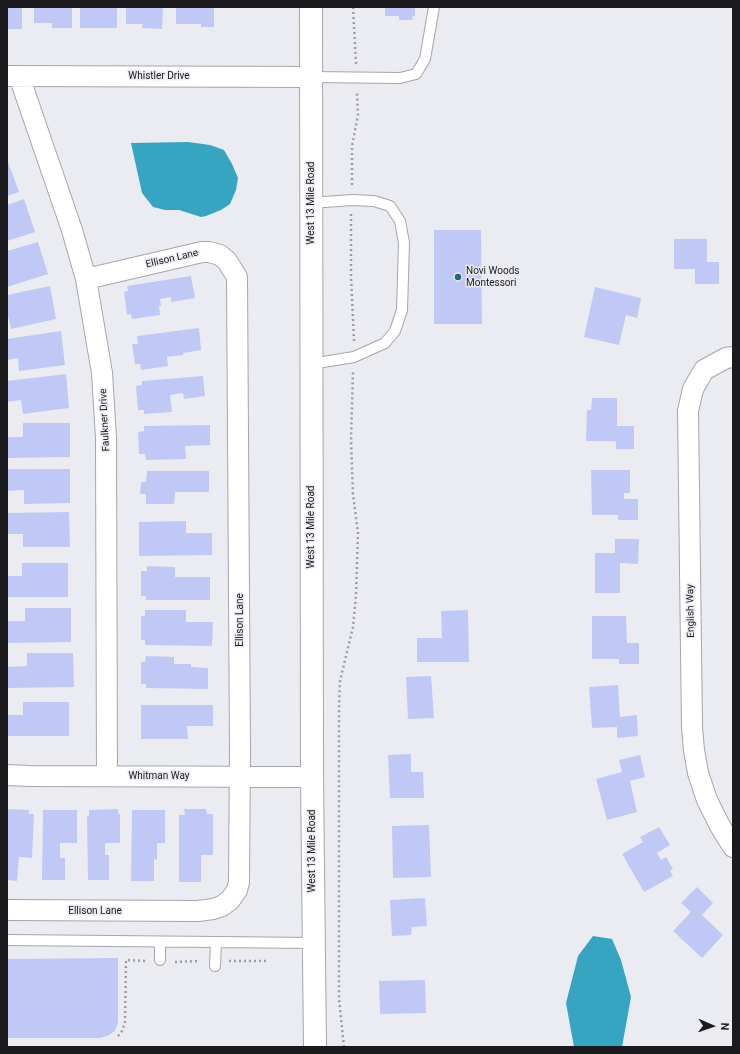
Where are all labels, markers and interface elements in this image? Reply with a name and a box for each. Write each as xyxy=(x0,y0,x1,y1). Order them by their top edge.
street label: Whistler Drive xyxy=(128,70,190,82)
street label: West 13 Mile Road xyxy=(305,162,317,244)
street label: Ellison Lane xyxy=(145,247,199,271)
place label: Novi Woods Montessori xyxy=(466,265,519,288)
marker: Novi Woods Montessori xyxy=(453,272,463,282)
street label: Faulkner Drive xyxy=(97,388,113,452)
street label: West 13 Mile Road xyxy=(305,486,317,568)
street label: English Way xyxy=(685,584,697,638)
street label: Ellison Lane xyxy=(234,593,246,647)
street label: Whitman Way xyxy=(128,770,190,782)
street label: West 13 Mile Road xyxy=(306,810,318,892)
street label: Ellison Lane xyxy=(68,905,122,917)
north arrow xyxy=(692,1006,732,1046)
text: N xyxy=(718,1022,731,1031)

